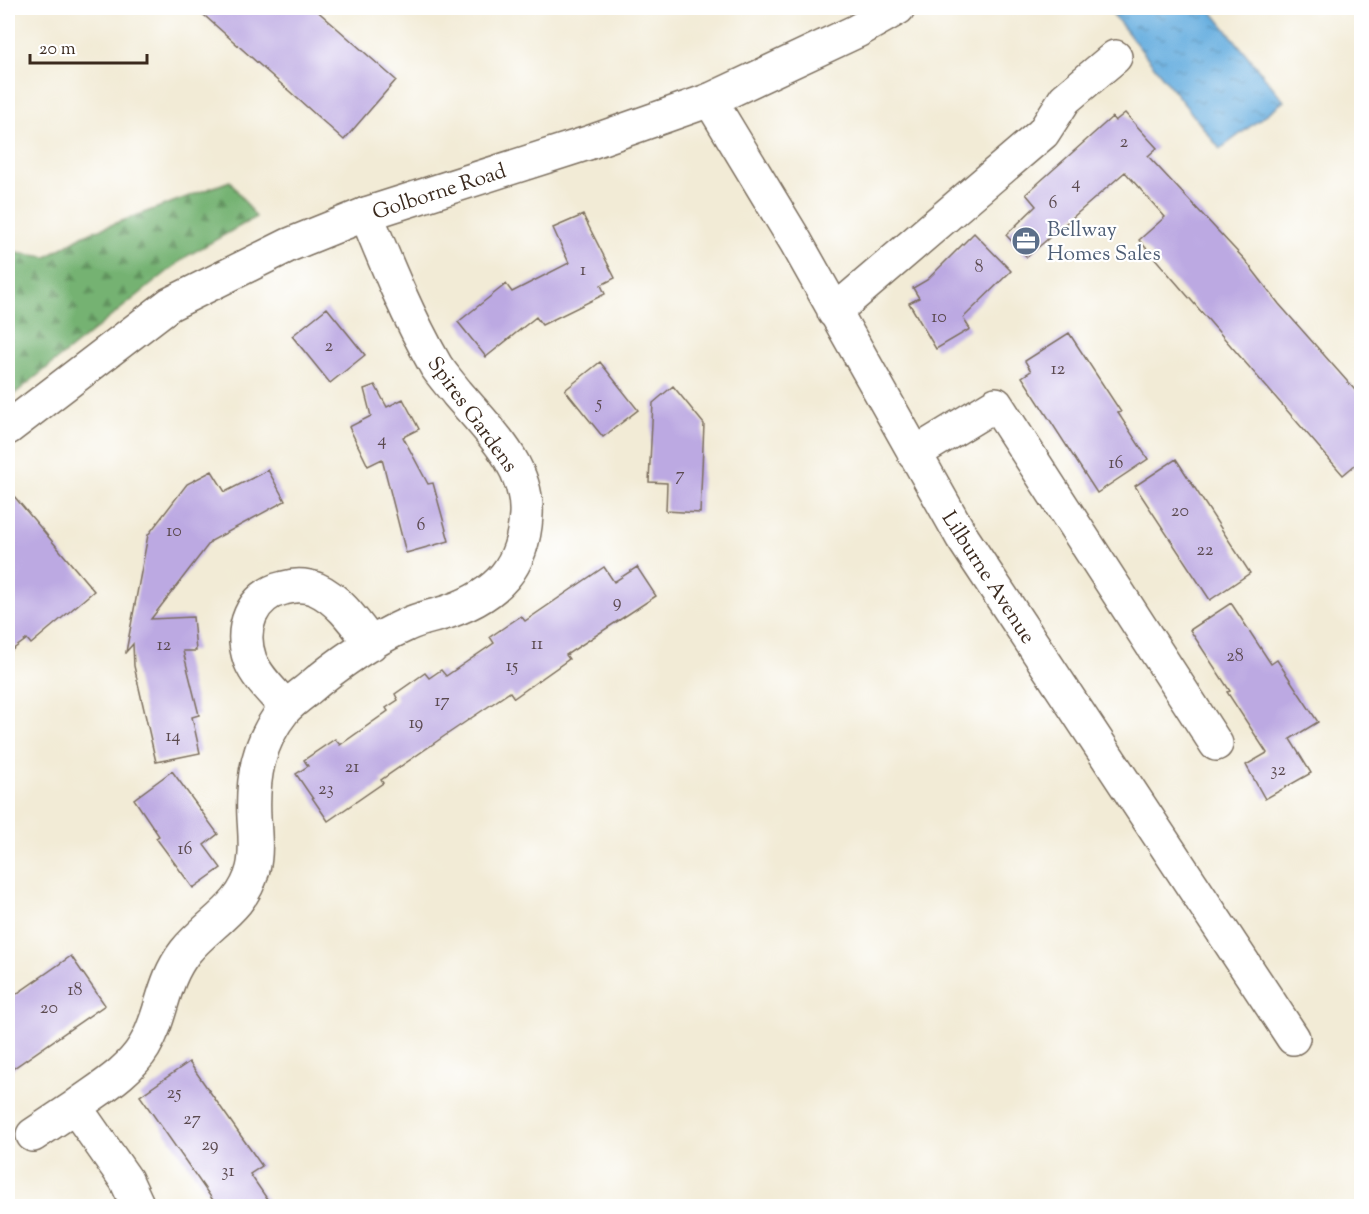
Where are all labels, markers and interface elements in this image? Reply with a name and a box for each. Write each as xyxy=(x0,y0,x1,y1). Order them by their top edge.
scale bar xyxy=(30,27,147,65)
text: 20 m xyxy=(39,37,76,63)
house number: 2 xyxy=(1120,130,1129,156)
street label: Golborne Road xyxy=(369,157,511,229)
house number: 4 xyxy=(1071,171,1081,197)
house number: 6 xyxy=(1049,191,1058,217)
place label: Bellway Homes Sales xyxy=(1047,216,1161,270)
office icon: Bellway Homes Sales xyxy=(1010,225,1042,257)
house number: 8 xyxy=(975,255,984,281)
house number: 1 xyxy=(580,258,586,284)
house number: 10 xyxy=(931,305,947,331)
house number: 2 xyxy=(325,334,334,360)
street label: Spires Gardens xyxy=(419,351,524,479)
house number: 12 xyxy=(1051,357,1066,383)
house number: 5 xyxy=(595,391,602,417)
house number: 4 xyxy=(377,428,387,454)
house number: 16 xyxy=(1108,451,1124,477)
house number: 7 xyxy=(675,463,685,489)
house number: 20 xyxy=(1171,499,1189,525)
street label: Lilburne Avenue xyxy=(933,506,1041,650)
house number: 6 xyxy=(417,513,426,539)
house number: 10 xyxy=(166,519,182,545)
house number: 22 xyxy=(1197,538,1214,564)
house number: 9 xyxy=(613,590,622,616)
house number: 11 xyxy=(531,632,543,658)
house number: 12 xyxy=(157,633,172,659)
house number: 28 xyxy=(1226,644,1244,670)
house number: 15 xyxy=(506,654,518,680)
house number: 17 xyxy=(434,689,450,715)
house number: 19 xyxy=(409,711,424,737)
house number: 14 xyxy=(165,724,181,750)
house number: 21 xyxy=(345,755,359,781)
house number: 32 xyxy=(1270,758,1286,784)
house number: 23 xyxy=(318,777,334,803)
house number: 16 xyxy=(177,837,193,863)
house number: 18 xyxy=(67,978,83,1004)
house number: 20 xyxy=(40,996,58,1022)
house number: 25 xyxy=(167,1081,181,1107)
house number: 27 xyxy=(183,1107,201,1133)
house number: 29 xyxy=(201,1133,219,1159)
house number: 31 xyxy=(221,1159,235,1185)

